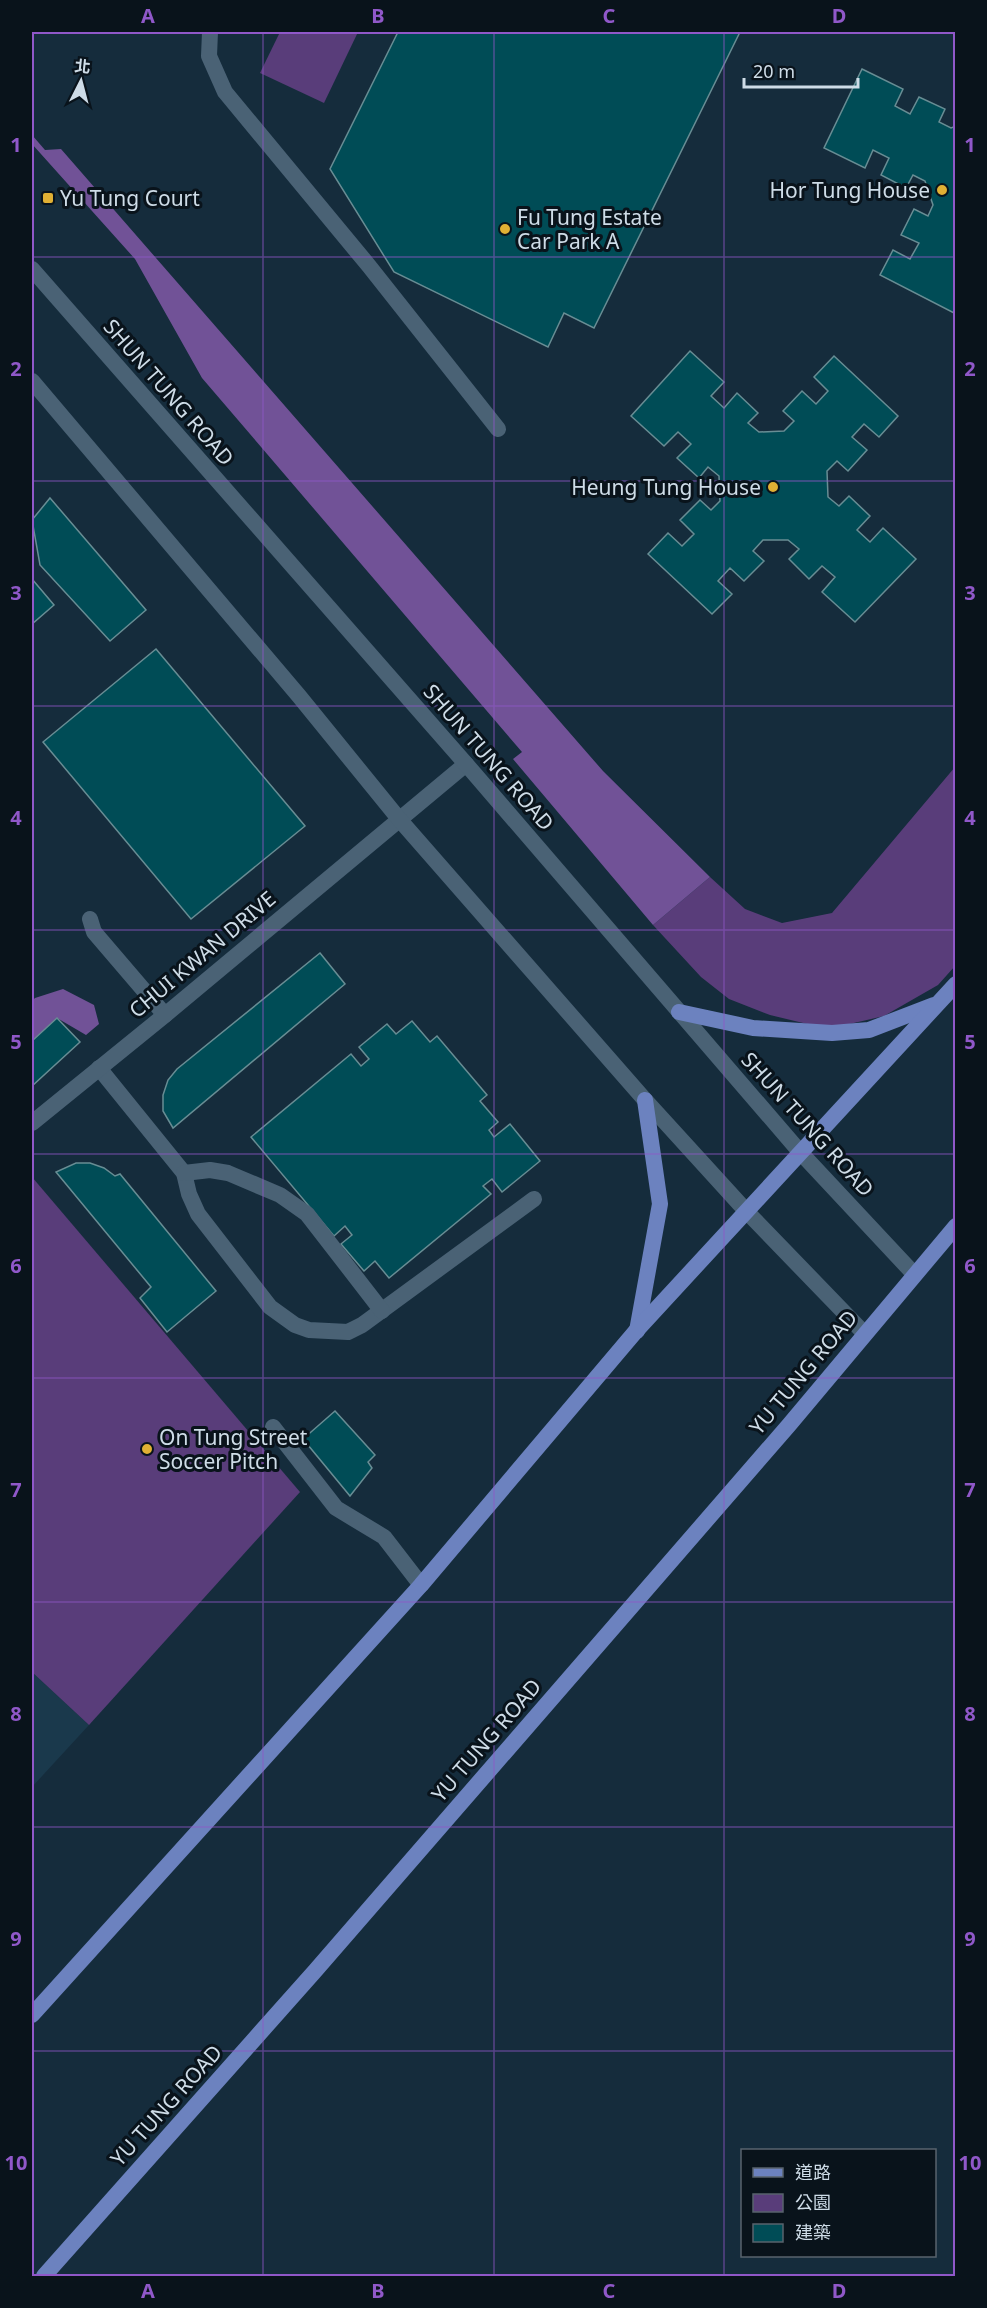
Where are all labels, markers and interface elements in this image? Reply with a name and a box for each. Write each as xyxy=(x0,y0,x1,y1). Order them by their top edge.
text: A xyxy=(141,2,155,29)
text: B xyxy=(371,2,385,29)
text: C xyxy=(603,2,616,29)
text: D xyxy=(832,2,846,29)
north arrow xyxy=(51,51,111,111)
scale bar xyxy=(744,51,858,89)
text: 北 xyxy=(73,54,92,78)
text: 20 m xyxy=(753,59,795,83)
text: 1 xyxy=(10,131,22,158)
text: 1 xyxy=(964,131,976,158)
place label: Hor Tung House xyxy=(769,176,930,204)
marker: Hor Tung House xyxy=(935,183,949,197)
place label: Yu Tung Court xyxy=(60,184,200,212)
marker: Yu Tung Court xyxy=(41,191,55,205)
place label: Fu Tung Estate Car Park A xyxy=(517,203,662,255)
marker: Fu Tung Estate Car Park A xyxy=(498,222,512,236)
street label: SHUN TUNG ROAD xyxy=(98,313,240,471)
text: 2 xyxy=(10,355,22,382)
text: 2 xyxy=(964,355,976,382)
place label: Heung Tung House xyxy=(571,473,761,501)
marker: Heung Tung House xyxy=(766,480,780,494)
text: 3 xyxy=(10,579,22,606)
text: 3 xyxy=(964,579,976,606)
street label: SHUN TUNG ROAD xyxy=(418,678,560,836)
text: 4 xyxy=(10,804,22,831)
text: 4 xyxy=(964,804,976,831)
street label: CHUI KWAN DRIVE xyxy=(123,884,281,1024)
text: 5 xyxy=(10,1028,22,1055)
text: 5 xyxy=(964,1028,976,1055)
street label: SHUN TUNG ROAD xyxy=(736,1046,880,1202)
text: 6 xyxy=(10,1252,22,1279)
text: 6 xyxy=(964,1252,976,1279)
street label: YU TUNG ROAD xyxy=(743,1304,863,1440)
place label: On Tung Street Soccer Pitch xyxy=(159,1423,308,1475)
marker: On Tung Street Soccer Pitch xyxy=(140,1442,154,1456)
text: 7 xyxy=(10,1476,22,1503)
text: 7 xyxy=(964,1476,976,1503)
street label: YU TUNG ROAD xyxy=(425,1673,547,1807)
text: 8 xyxy=(10,1700,22,1727)
text: 8 xyxy=(964,1700,976,1727)
text: 9 xyxy=(10,1925,22,1952)
text: 9 xyxy=(964,1925,976,1952)
street label: YU TUNG ROAD xyxy=(104,2038,228,2172)
text: 10 xyxy=(5,2149,27,2176)
legend xyxy=(741,2149,936,2257)
text: 10 xyxy=(959,2149,981,2176)
text: 道路 xyxy=(795,2160,831,2184)
text: 公園 xyxy=(795,2190,831,2214)
text: 建築 xyxy=(795,2220,831,2244)
text: A xyxy=(141,2277,155,2304)
text: B xyxy=(371,2277,385,2304)
text: C xyxy=(603,2277,616,2304)
text: D xyxy=(832,2277,846,2304)

